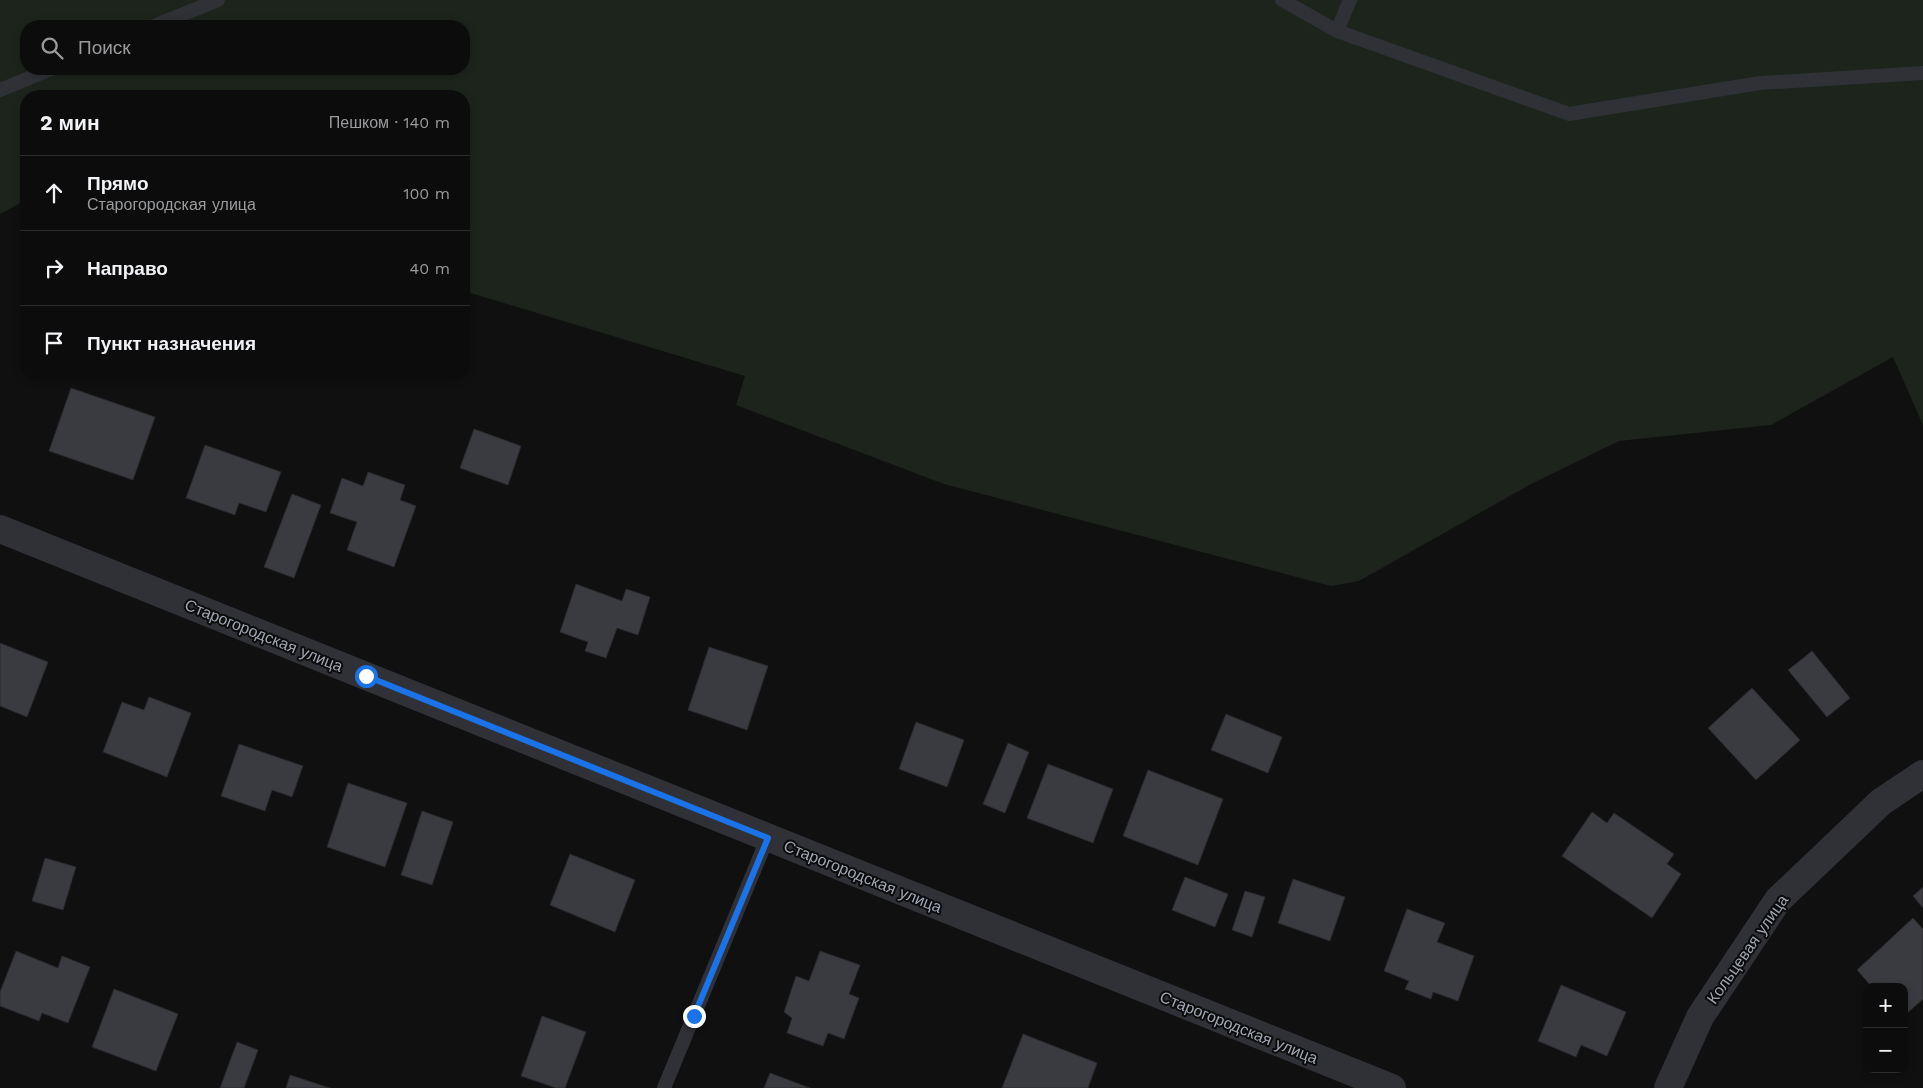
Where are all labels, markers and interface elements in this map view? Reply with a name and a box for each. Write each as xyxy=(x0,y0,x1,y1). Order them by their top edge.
search box xyxy=(20,20,470,75)
icon: search xyxy=(38,34,66,62)
text: Поиск xyxy=(78,36,131,59)
text: 2 мин xyxy=(40,110,100,135)
text: Пешком · 140 m xyxy=(329,113,450,132)
text: Прямо xyxy=(87,172,149,195)
icon: ahead xyxy=(40,179,68,207)
text: 100 m xyxy=(403,184,450,203)
text: Старогородская улица xyxy=(87,195,256,214)
icon: right xyxy=(40,254,68,282)
text: Направо xyxy=(87,257,168,280)
text: 40 m xyxy=(410,259,450,278)
icon: arrive xyxy=(40,329,68,357)
text: Пункт назначения xyxy=(87,332,256,355)
street label: Старогородская улица xyxy=(182,595,346,676)
route start xyxy=(355,665,378,688)
street label: Старогородская улица xyxy=(781,836,945,917)
street label: Кольцевая улица xyxy=(1703,891,1792,1007)
map controls xyxy=(1863,983,1908,1073)
button: + xyxy=(1863,983,1908,1028)
street label: Старогородская улица xyxy=(1157,987,1321,1068)
route end xyxy=(683,1005,706,1028)
button: − xyxy=(1863,1028,1908,1073)

